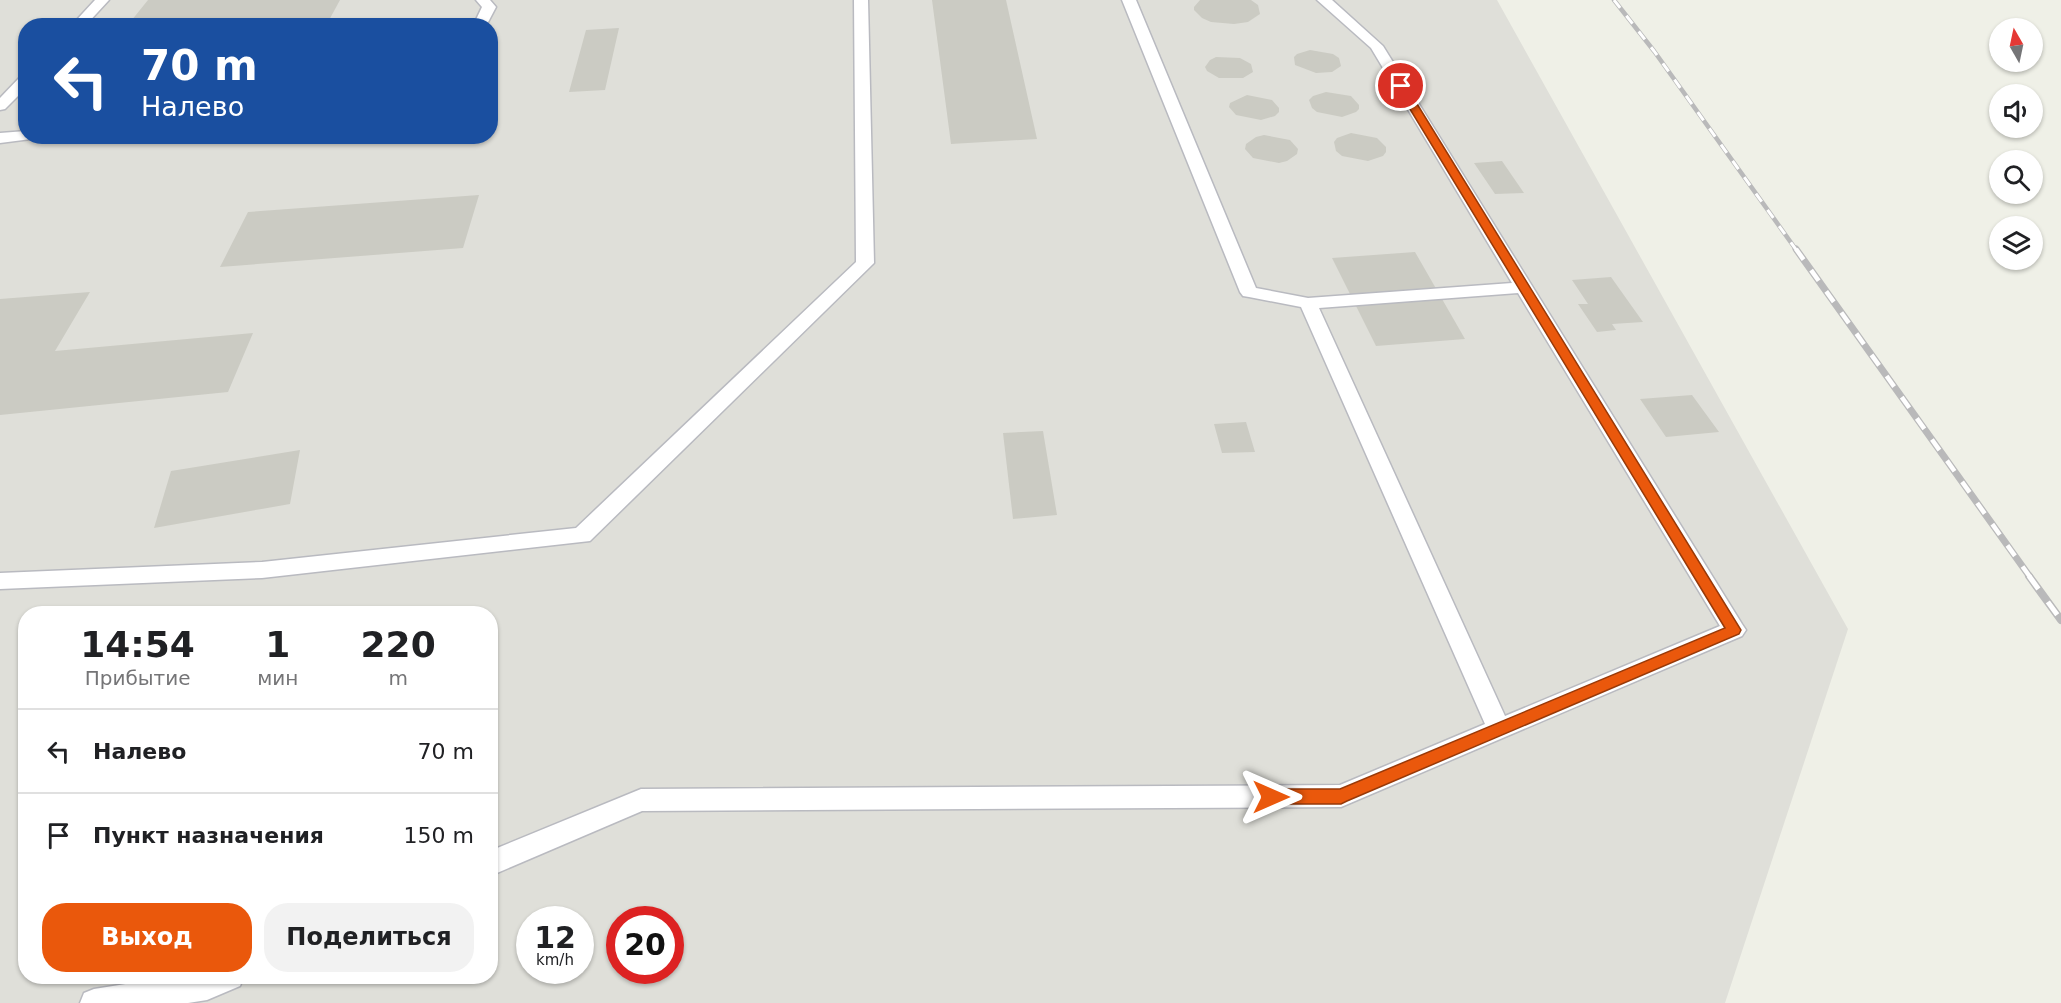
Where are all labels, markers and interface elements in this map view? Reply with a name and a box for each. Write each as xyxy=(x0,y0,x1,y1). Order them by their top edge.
north arrow xyxy=(1989,18,2043,72)
map controls xyxy=(1989,18,2043,270)
text: 70 m xyxy=(141,41,258,90)
icon: left xyxy=(42,42,120,120)
pin xyxy=(1375,60,1426,111)
icon: arrive xyxy=(1384,69,1417,102)
button: sound xyxy=(1989,84,2043,138)
text: Налево xyxy=(141,91,244,122)
button: search xyxy=(1989,150,2043,204)
button: layers xyxy=(1989,216,2043,270)
text: 14:54 xyxy=(80,624,195,665)
text: 1 xyxy=(265,624,290,665)
text: 220 xyxy=(361,624,436,665)
text: Прибытие xyxy=(85,666,190,690)
text: мин xyxy=(257,666,298,690)
text: m xyxy=(388,666,408,690)
icon: left xyxy=(42,735,75,768)
text: Налево xyxy=(93,739,186,764)
text: 70 m xyxy=(418,739,474,764)
position arrow xyxy=(1239,765,1303,829)
icon: arrive xyxy=(42,819,75,852)
text: Пункт назначения xyxy=(93,823,324,848)
text: 150 m xyxy=(404,823,474,848)
button: Выход xyxy=(42,903,252,972)
button: Поделиться xyxy=(264,903,474,972)
speed limit sign: 20 xyxy=(606,906,684,984)
text: 12 xyxy=(534,920,576,955)
text: km/h xyxy=(536,951,574,969)

